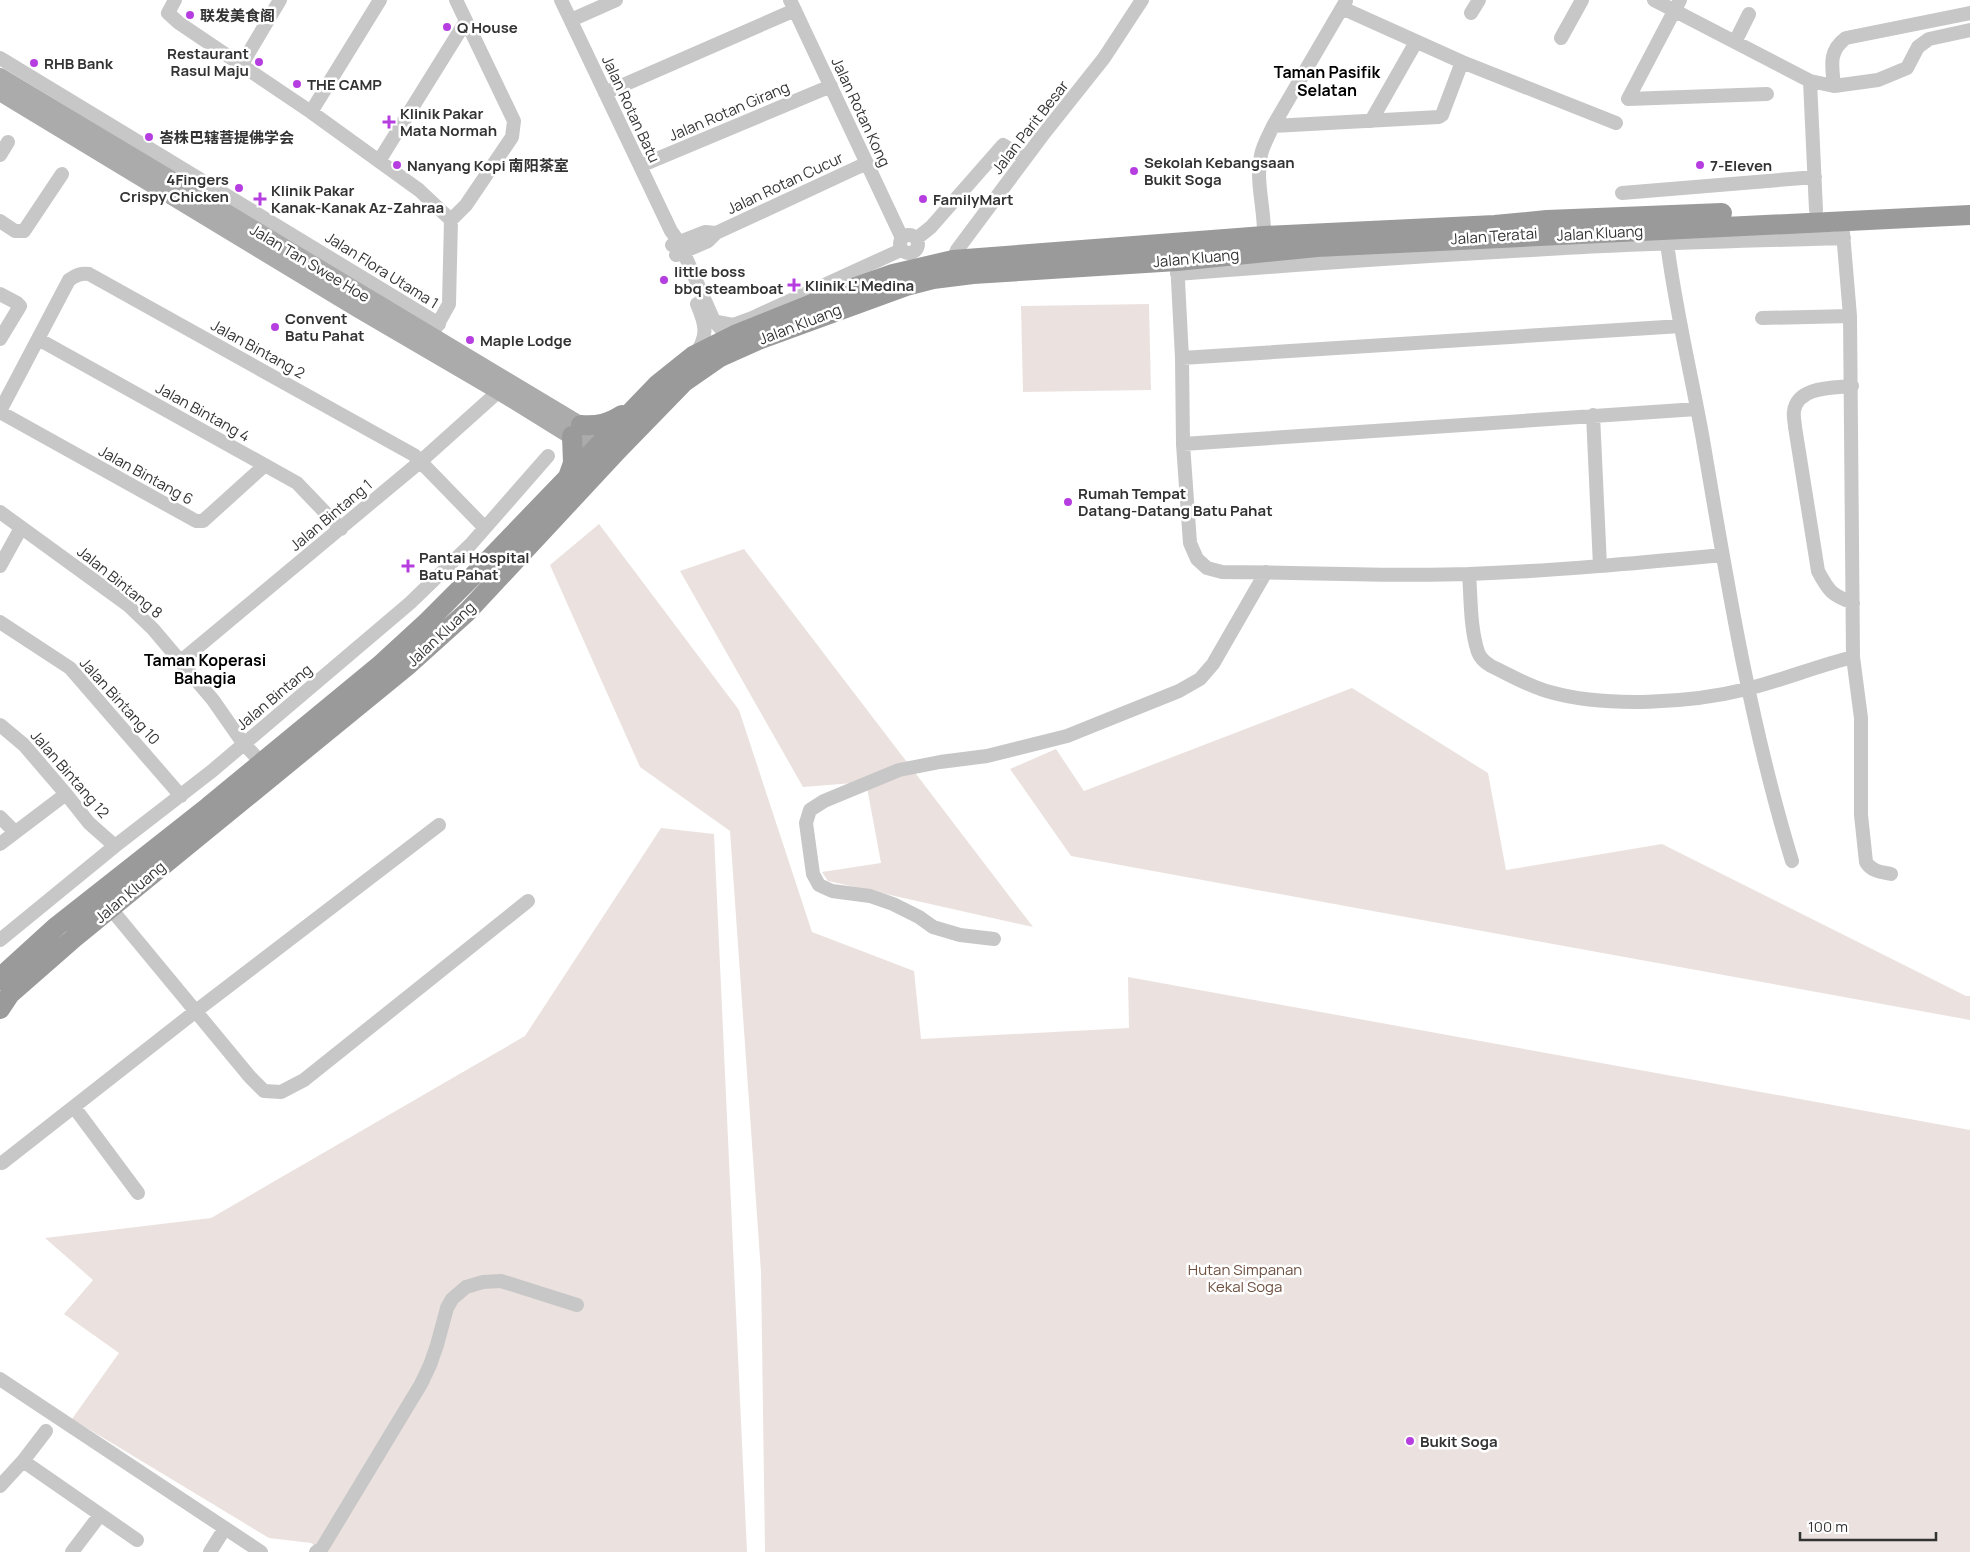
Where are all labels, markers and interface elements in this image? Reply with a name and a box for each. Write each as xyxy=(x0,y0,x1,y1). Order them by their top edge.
place label: 联发美食阁 xyxy=(200,5,275,26)
marker: 联发美食阁 xyxy=(184,9,196,21)
place label: Q House xyxy=(457,17,518,38)
marker: Q House xyxy=(441,21,453,33)
place label: Restaurant Rasul Maju xyxy=(167,43,249,81)
street label: Jalan Rotan Batu xyxy=(597,52,665,166)
place label: RHB Bank xyxy=(44,53,114,74)
street label: Jalan Rotan Kong xyxy=(826,54,896,170)
marker: Restaurant Rasul Maju xyxy=(253,56,265,68)
marker: RHB Bank xyxy=(28,57,40,69)
district label: Taman Pasifik Selatan xyxy=(1274,61,1381,101)
place label: THE CAMP xyxy=(307,74,382,95)
street label: Jalan Parit Besar xyxy=(987,75,1074,178)
street label: Jalan Rotan Girang xyxy=(666,76,792,146)
marker: THE CAMP xyxy=(291,78,303,90)
place label: Klinik Pakar Mata Normah xyxy=(400,103,497,141)
marker: Klinik Pakar Mata Normah xyxy=(382,115,396,129)
place label: 峇株巴辖菩提佛学会 xyxy=(159,127,294,148)
marker: 峇株巴辖菩提佛学会 xyxy=(143,131,155,143)
street label: Jalan Rotan Cucur xyxy=(724,147,847,219)
place label: Sekolah Kebangsaan Bukit Soga xyxy=(1144,152,1295,190)
place label: Nanyang Kopi 南阳茶室 xyxy=(407,155,569,176)
place label: 7-Eleven xyxy=(1710,155,1772,176)
marker: Nanyang Kopi 南阳茶室 xyxy=(391,159,403,171)
marker: 7-Eleven xyxy=(1694,159,1706,171)
marker: Sekolah Kebangsaan Bukit Soga xyxy=(1128,165,1140,177)
place label: 4Fingers Crispy Chicken xyxy=(120,169,229,207)
place label: Klinik Pakar Kanak-Kanak Az-Zahraa xyxy=(271,180,444,218)
marker: 4Fingers Crispy Chicken xyxy=(233,182,245,194)
place label: FamilyMart xyxy=(933,189,1013,210)
marker: Klinik Pakar Kanak-Kanak Az-Zahraa xyxy=(253,192,267,206)
marker: FamilyMart xyxy=(917,193,929,205)
street label: Jalan Tan Swee Hoe xyxy=(246,219,374,307)
street label: Jalan Kluang xyxy=(1556,220,1644,246)
street label: Jalan Teratai xyxy=(1450,222,1538,250)
street label: Jalan Flora Utama 1 xyxy=(321,227,443,313)
street label: Jalan Kluang xyxy=(1152,244,1240,272)
place label: little boss bbq steamboat xyxy=(674,261,784,299)
marker: little boss bbq steamboat xyxy=(658,274,670,286)
place label: Klinik L' Medina xyxy=(805,275,914,296)
marker: Klinik L' Medina xyxy=(787,278,801,292)
street label: Jalan Kluang xyxy=(756,299,844,349)
place label: Convent Batu Pahat xyxy=(285,308,365,346)
street label: Jalan Bintang 2 xyxy=(207,315,309,383)
marker: Convent Batu Pahat xyxy=(269,321,281,333)
place label: Maple Lodge xyxy=(480,330,572,351)
marker: Maple Lodge xyxy=(464,334,476,346)
street label: Jalan Bintang 4 xyxy=(152,377,254,447)
street label: Jalan Bintang 6 xyxy=(95,440,197,510)
street label: Jalan Bintang 1 xyxy=(285,474,377,556)
place label: Rumah Tempat Datang-Datang Batu Pahat xyxy=(1078,483,1273,521)
marker: Rumah Tempat Datang-Datang Batu Pahat xyxy=(1062,496,1074,508)
street label: Jalan Bintang 8 xyxy=(73,541,167,623)
place label: Pantai Hospital Batu Pahat xyxy=(419,547,530,585)
marker: Pantai Hospital Batu Pahat xyxy=(401,559,415,573)
street label: Jalan Kluang xyxy=(402,597,480,671)
district label: Taman Koperasi Bahagia xyxy=(144,649,266,689)
street label: Jalan Bintang 10 xyxy=(75,653,165,749)
street label: Jalan Bintang xyxy=(232,659,316,735)
street label: Jalan Bintang 12 xyxy=(26,726,114,822)
street label: Jalan Kluang xyxy=(90,856,170,928)
park label: Hutan Simpanan Kekal Soga xyxy=(1188,1259,1302,1297)
place label: Bukit Soga xyxy=(1420,1431,1498,1452)
marker: Bukit Soga xyxy=(1404,1435,1416,1447)
scale bar xyxy=(1800,1510,1936,1542)
text: 100 m xyxy=(1808,1516,1848,1537)

